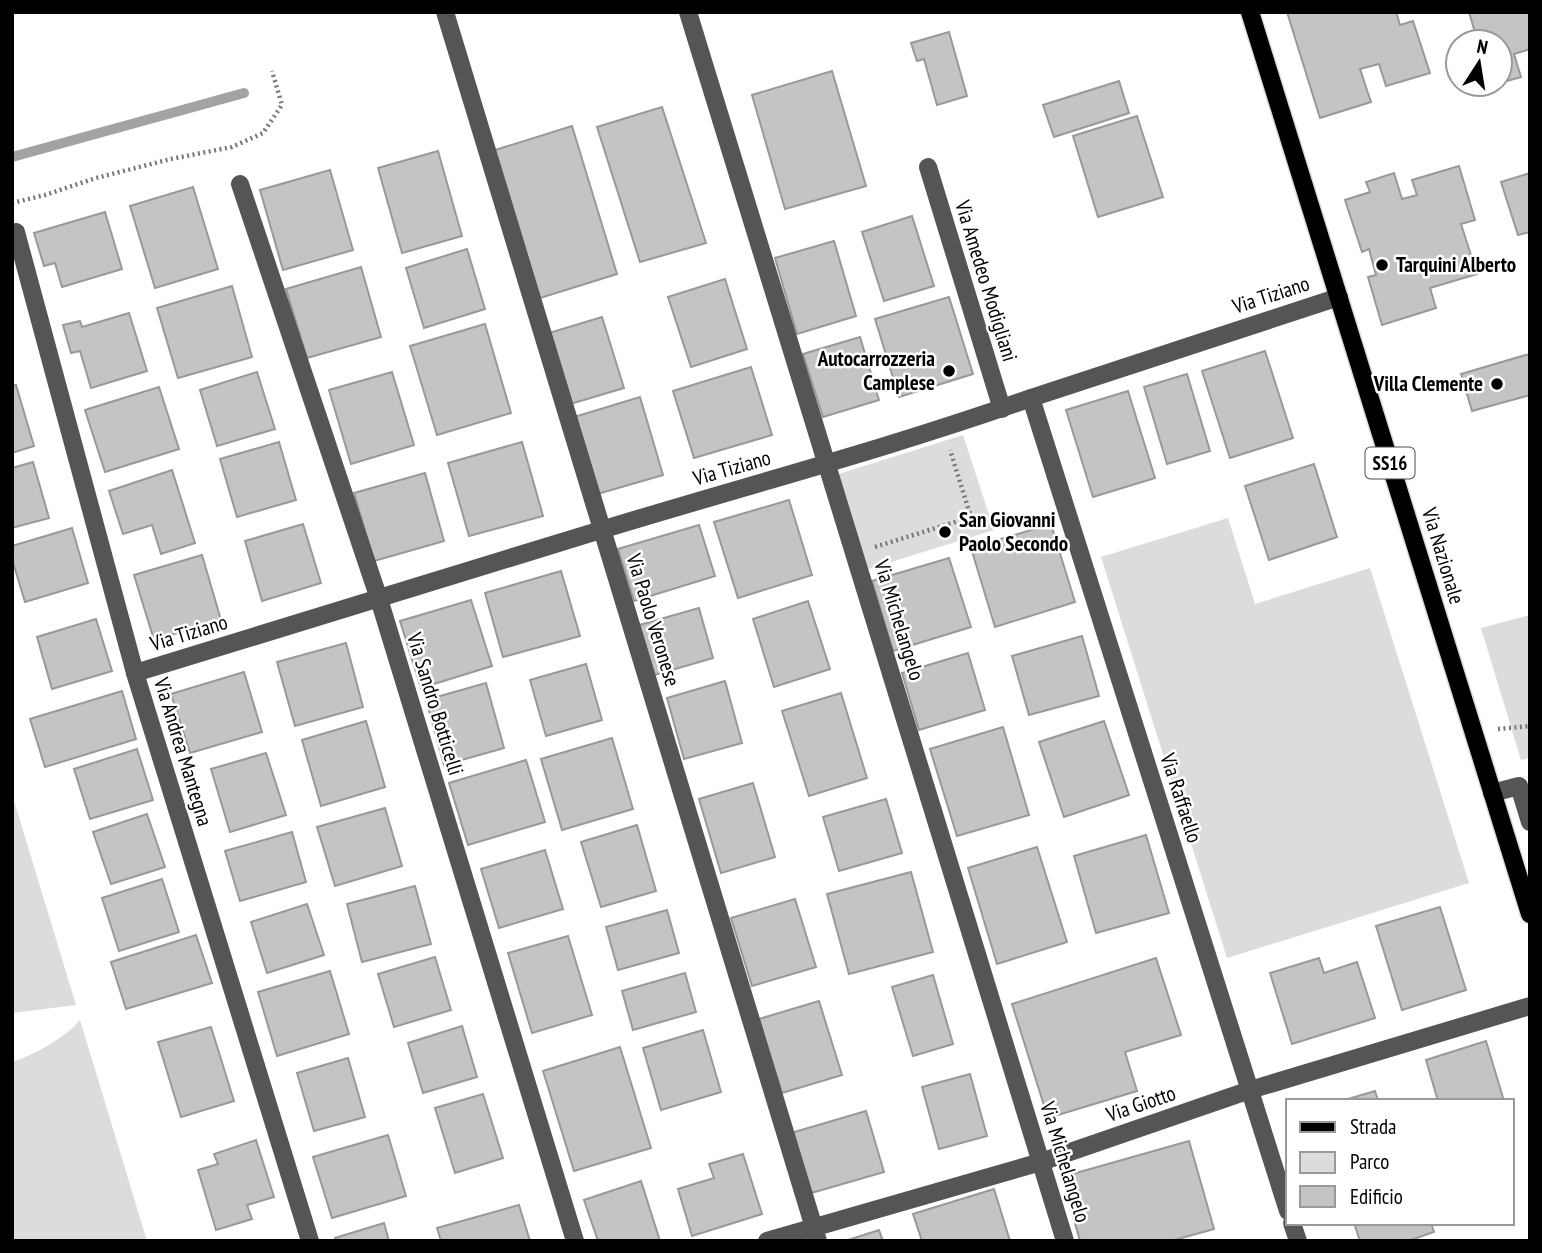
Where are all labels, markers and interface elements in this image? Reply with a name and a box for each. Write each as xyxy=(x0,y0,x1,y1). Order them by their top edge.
north arrow xyxy=(1444,28,1514,98)
text: N xyxy=(1475,34,1490,59)
street label: Via Amedeo Modigliani xyxy=(949,196,1024,365)
place label: Tarquini Alberto xyxy=(1396,251,1516,278)
marker: Tarquini Alberto xyxy=(1374,257,1390,273)
street label: Via Tiziano xyxy=(1228,269,1313,320)
place label: Autocarrozzeria Camplese xyxy=(817,345,935,396)
marker: Autocarrozzeria Camplese xyxy=(941,363,957,379)
place label: Villa Clemente xyxy=(1373,370,1483,397)
marker: Villa Clemente xyxy=(1489,376,1505,392)
street label: Via Tiziano xyxy=(689,444,774,492)
road number: SS16 xyxy=(1366,447,1414,478)
street label: Via Nazionale xyxy=(1416,504,1471,607)
place label: San Giovanni Paolo Secondo xyxy=(959,506,1068,557)
marker: San Giovanni Paolo Secondo xyxy=(937,524,953,540)
street label: Via Paolo Veronese xyxy=(620,549,686,689)
street label: Via Michelangelo xyxy=(868,555,931,683)
street label: Via Tiziano xyxy=(146,608,231,657)
street label: Via Sandro Botticelli xyxy=(401,629,470,778)
street label: Via Andrea Mantegna xyxy=(148,673,219,829)
street label: Via Raffaello xyxy=(1154,749,1209,846)
street label: Via Giotto xyxy=(1102,1079,1179,1128)
street label: Via Michelangelo xyxy=(1034,1097,1097,1225)
legend xyxy=(1286,1099,1514,1225)
text: Strada xyxy=(1350,1113,1396,1140)
text: Parco xyxy=(1350,1148,1389,1175)
text: Edificio xyxy=(1350,1183,1403,1210)

